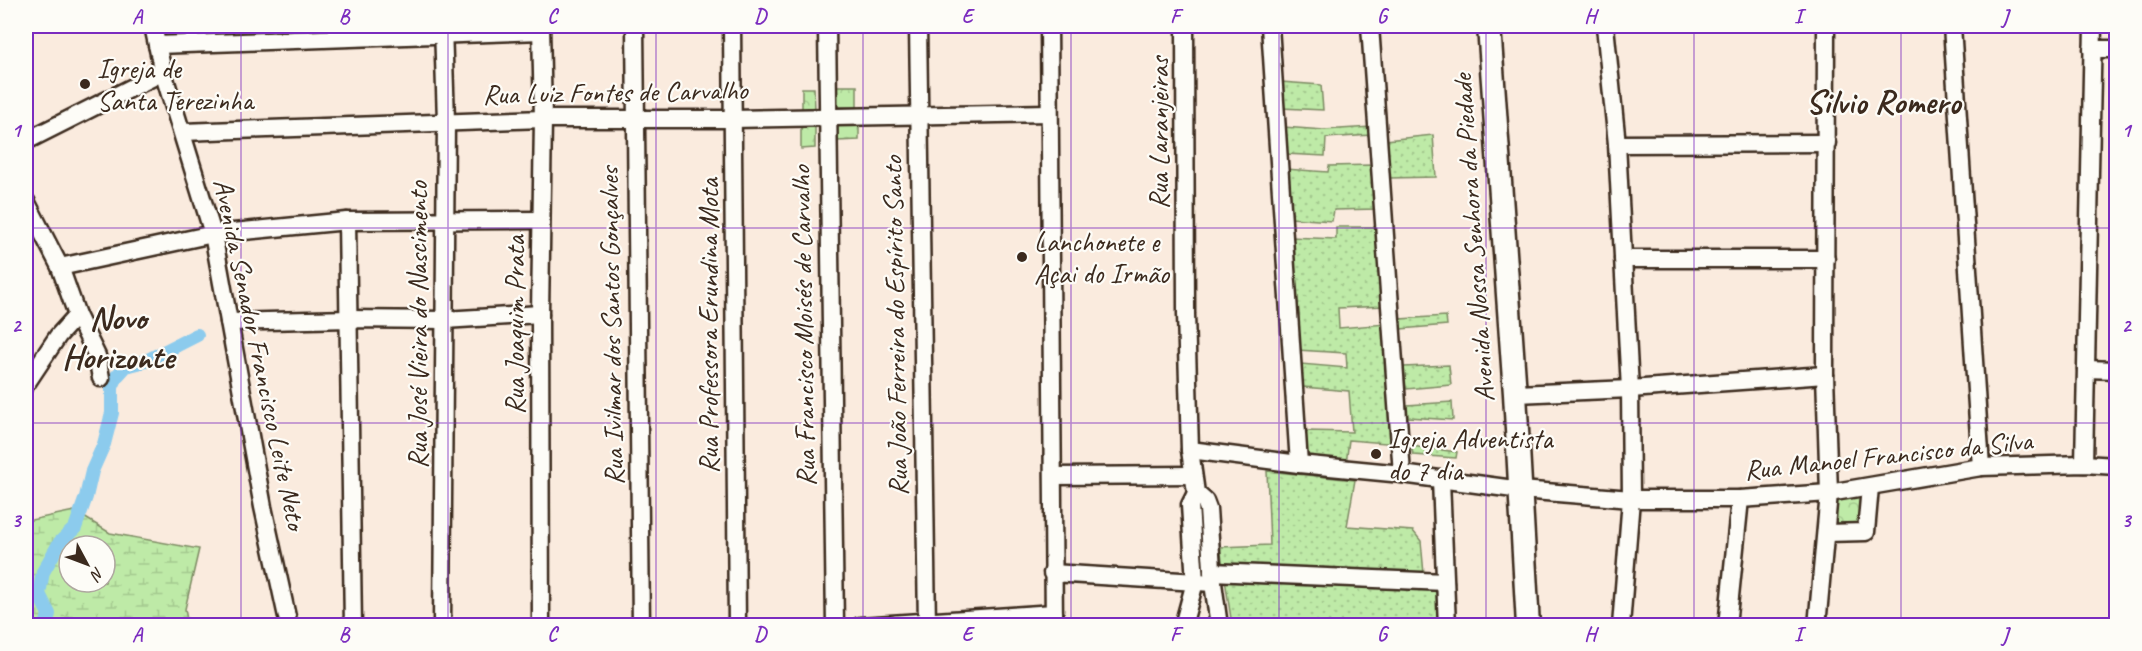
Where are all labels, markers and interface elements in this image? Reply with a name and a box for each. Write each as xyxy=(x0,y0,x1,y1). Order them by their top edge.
text: A xyxy=(132,4,144,29)
text: B xyxy=(339,4,351,29)
text: C xyxy=(547,4,559,29)
text: D xyxy=(754,4,768,29)
text: E xyxy=(962,4,976,29)
text: F xyxy=(1170,4,1184,29)
text: G xyxy=(1377,4,1390,29)
text: H xyxy=(1584,4,1599,29)
text: I xyxy=(1794,4,1807,29)
text: J xyxy=(2000,4,2012,29)
place label: Igreja de Santa Terezinha xyxy=(97,51,256,118)
street label: Rua Laranjeiras xyxy=(1141,54,1176,209)
street label: Avenida Nossa Senhora da Piedade xyxy=(1444,71,1502,403)
street label: Rua Luiz Fontes de Carvalho xyxy=(482,72,750,112)
marker: Igreja de Santa Terezinha xyxy=(78,77,92,91)
district label: Silvio Romero xyxy=(1806,80,1963,123)
text: 1 xyxy=(12,118,23,143)
text: 1 xyxy=(2122,118,2133,143)
street label: Rua João Ferreira do Espírito Santo xyxy=(875,154,915,496)
street label: Rua Francisco Moisés de Carvalho xyxy=(783,163,823,487)
street label: Rua Ivilmar dos Santos Gonçalves xyxy=(591,164,631,486)
street label: Avenida Senador Francisco Leite Neto xyxy=(206,175,315,536)
street label: Rua Professora Erundina Mota xyxy=(691,177,726,474)
street label: Rua José Vieira do Nascimento xyxy=(400,179,435,469)
place label: Lanchonete e Açai do Irmão xyxy=(1034,224,1171,291)
street label: Rua Joaquim Prata xyxy=(497,234,532,415)
marker: Lanchonete e Açai do Irmão xyxy=(1015,250,1029,264)
district label: Novo Horizonte xyxy=(62,296,178,378)
text: 2 xyxy=(12,313,23,338)
text: 2 xyxy=(2122,313,2133,338)
place label: Igreja Adventista do 7 dia xyxy=(1388,421,1554,488)
street label: Rua Manoel Francisco da Silva xyxy=(1742,422,2035,488)
marker: Igreja Adventista do 7 dia xyxy=(1369,447,1383,461)
text: 3 xyxy=(12,508,23,533)
text: 3 xyxy=(2122,508,2133,533)
north arrow xyxy=(57,534,117,594)
text: N xyxy=(85,563,108,586)
text: A xyxy=(132,622,144,647)
text: B xyxy=(339,622,351,647)
text: C xyxy=(547,622,559,647)
text: D xyxy=(754,622,768,647)
text: E xyxy=(962,622,976,647)
text: F xyxy=(1170,622,1184,647)
text: G xyxy=(1377,622,1390,647)
text: H xyxy=(1584,622,1599,647)
text: I xyxy=(1794,622,1807,647)
text: J xyxy=(2000,622,2012,647)

